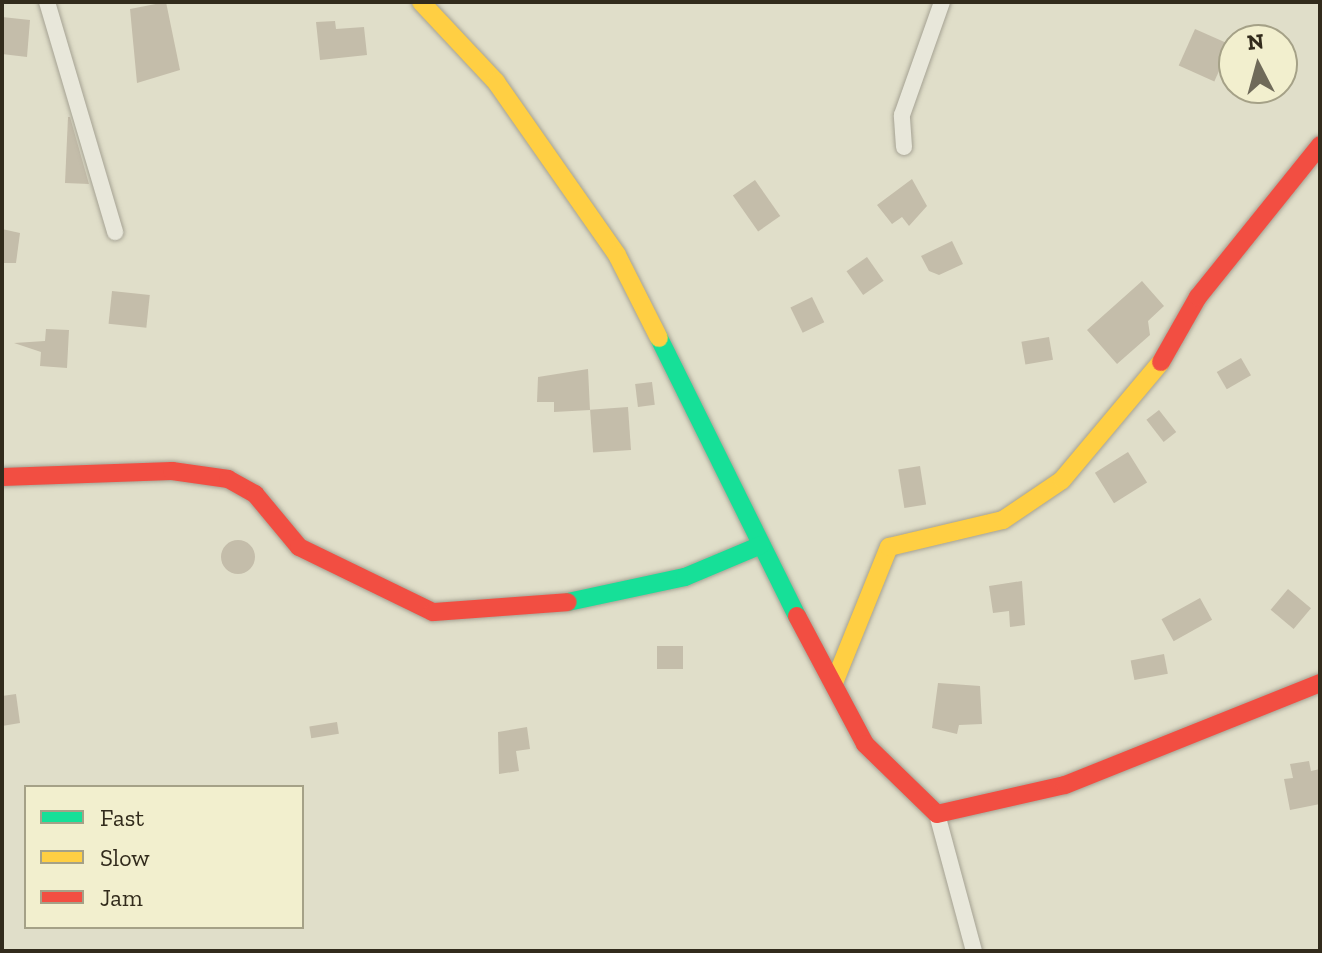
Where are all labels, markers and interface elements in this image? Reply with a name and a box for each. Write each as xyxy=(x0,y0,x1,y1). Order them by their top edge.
north arrow xyxy=(1218,24,1298,104)
text: N xyxy=(1246,27,1265,56)
legend xyxy=(24,785,304,929)
text: Fast xyxy=(100,803,144,832)
text: Slow xyxy=(100,843,150,872)
text: Jam xyxy=(100,883,143,912)

